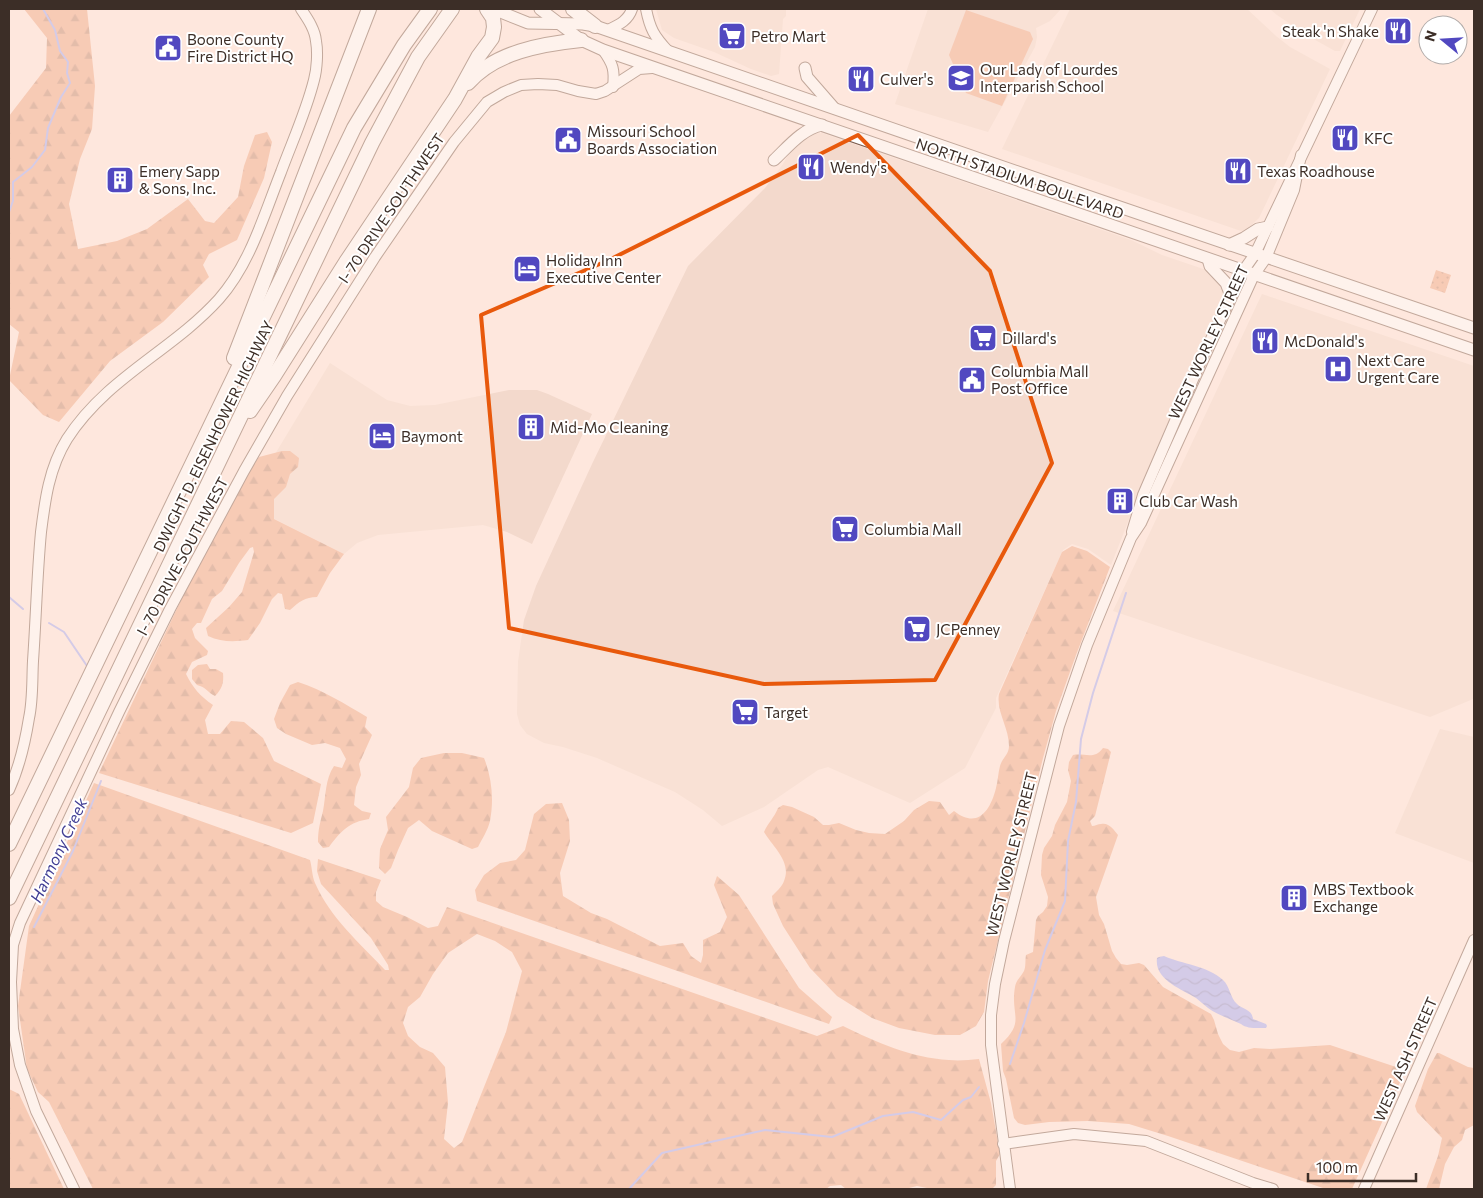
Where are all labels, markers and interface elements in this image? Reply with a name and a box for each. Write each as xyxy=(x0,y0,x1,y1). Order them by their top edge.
north arrow xyxy=(1418,15,1468,65)
restaurant icon: Steak 'n Shake xyxy=(1383,16,1413,46)
supermarket icon: Petro Mart xyxy=(717,21,747,51)
place label: Steak 'n Shake xyxy=(1282,22,1379,40)
place label: Petro Mart xyxy=(751,27,826,45)
text: N xyxy=(1420,28,1440,43)
place label: Boone County Fire District HQ xyxy=(187,30,294,65)
public building icon: Boone County Fire District HQ xyxy=(153,33,183,63)
place label: Our Lady of Lourdes Interparish School xyxy=(980,60,1118,95)
school or university icon: Our Lady of Lourdes Interparish School xyxy=(946,63,976,93)
restaurant icon: Culver's xyxy=(846,64,876,94)
place label: Culver's xyxy=(880,70,934,88)
place label: Missouri School Boards Association xyxy=(587,122,717,157)
restaurant icon: KFC xyxy=(1330,123,1360,153)
public building icon: Missouri School Boards Association xyxy=(553,125,583,155)
street label: I- 70 DRIVE SOUTHWEST xyxy=(334,129,448,286)
place label: KFC xyxy=(1364,129,1393,147)
street label: NORTH STADIUM BOULEVARD xyxy=(914,134,1126,222)
restaurant icon: Wendy's xyxy=(796,152,826,182)
restaurant icon: Texas Roadhouse xyxy=(1223,156,1253,186)
place label: Wendy's xyxy=(830,158,887,176)
place label: Emery Sapp & Sons, Inc. xyxy=(139,162,220,197)
place label: Texas Roadhouse xyxy=(1257,162,1375,180)
building icon: Emery Sapp & Sons, Inc. xyxy=(105,165,135,195)
place label: Holiday Inn Executive Center xyxy=(546,251,661,286)
hotel icon: Holiday Inn Executive Center xyxy=(512,254,542,284)
street label: WEST WORLEY STREET xyxy=(1164,262,1252,422)
street label: DWIGHT D. EISENHOWER HIGHWAY xyxy=(149,317,277,555)
supermarket icon: Dillard's xyxy=(968,323,998,353)
restaurant icon: McDonald's xyxy=(1250,326,1280,356)
place label: Dillard's xyxy=(1002,329,1057,347)
place label: McDonald's xyxy=(1284,332,1365,350)
place label: Next Care Urgent Care xyxy=(1357,351,1439,386)
hospital icon: Next Care Urgent Care xyxy=(1323,354,1353,384)
place label: Columbia Mall Post Office xyxy=(991,362,1089,397)
public building icon: Columbia Mall Post Office xyxy=(957,365,987,395)
building icon: Mid-Mo Cleaning xyxy=(516,412,546,442)
place label: Mid-Mo Cleaning xyxy=(550,418,668,436)
hotel icon: Baymont xyxy=(367,421,397,451)
place label: Baymont xyxy=(401,427,463,445)
street label: I- 70 DRIVE SOUTHWEST xyxy=(133,473,232,638)
building icon: Club Car Wash xyxy=(1105,486,1135,516)
place label: Club Car Wash xyxy=(1139,492,1238,510)
supermarket icon: Columbia Mall xyxy=(830,514,860,544)
place label: Columbia Mall xyxy=(864,520,962,538)
supermarket icon: JCPenney xyxy=(902,614,932,644)
place label: JCPenney xyxy=(936,620,1001,638)
supermarket icon: Target xyxy=(730,697,760,727)
place label: Target xyxy=(764,703,808,721)
street label: WEST WORLEY STREET xyxy=(982,770,1040,938)
water label: Harmony Creek xyxy=(25,794,91,905)
place label: MBS Textbook Exchange xyxy=(1313,880,1414,915)
building icon: MBS Textbook Exchange xyxy=(1279,883,1309,913)
street label: WEST ASH STREET xyxy=(1369,994,1441,1124)
scale bar xyxy=(1308,1150,1416,1182)
text: 100 m xyxy=(1316,1158,1358,1176)

